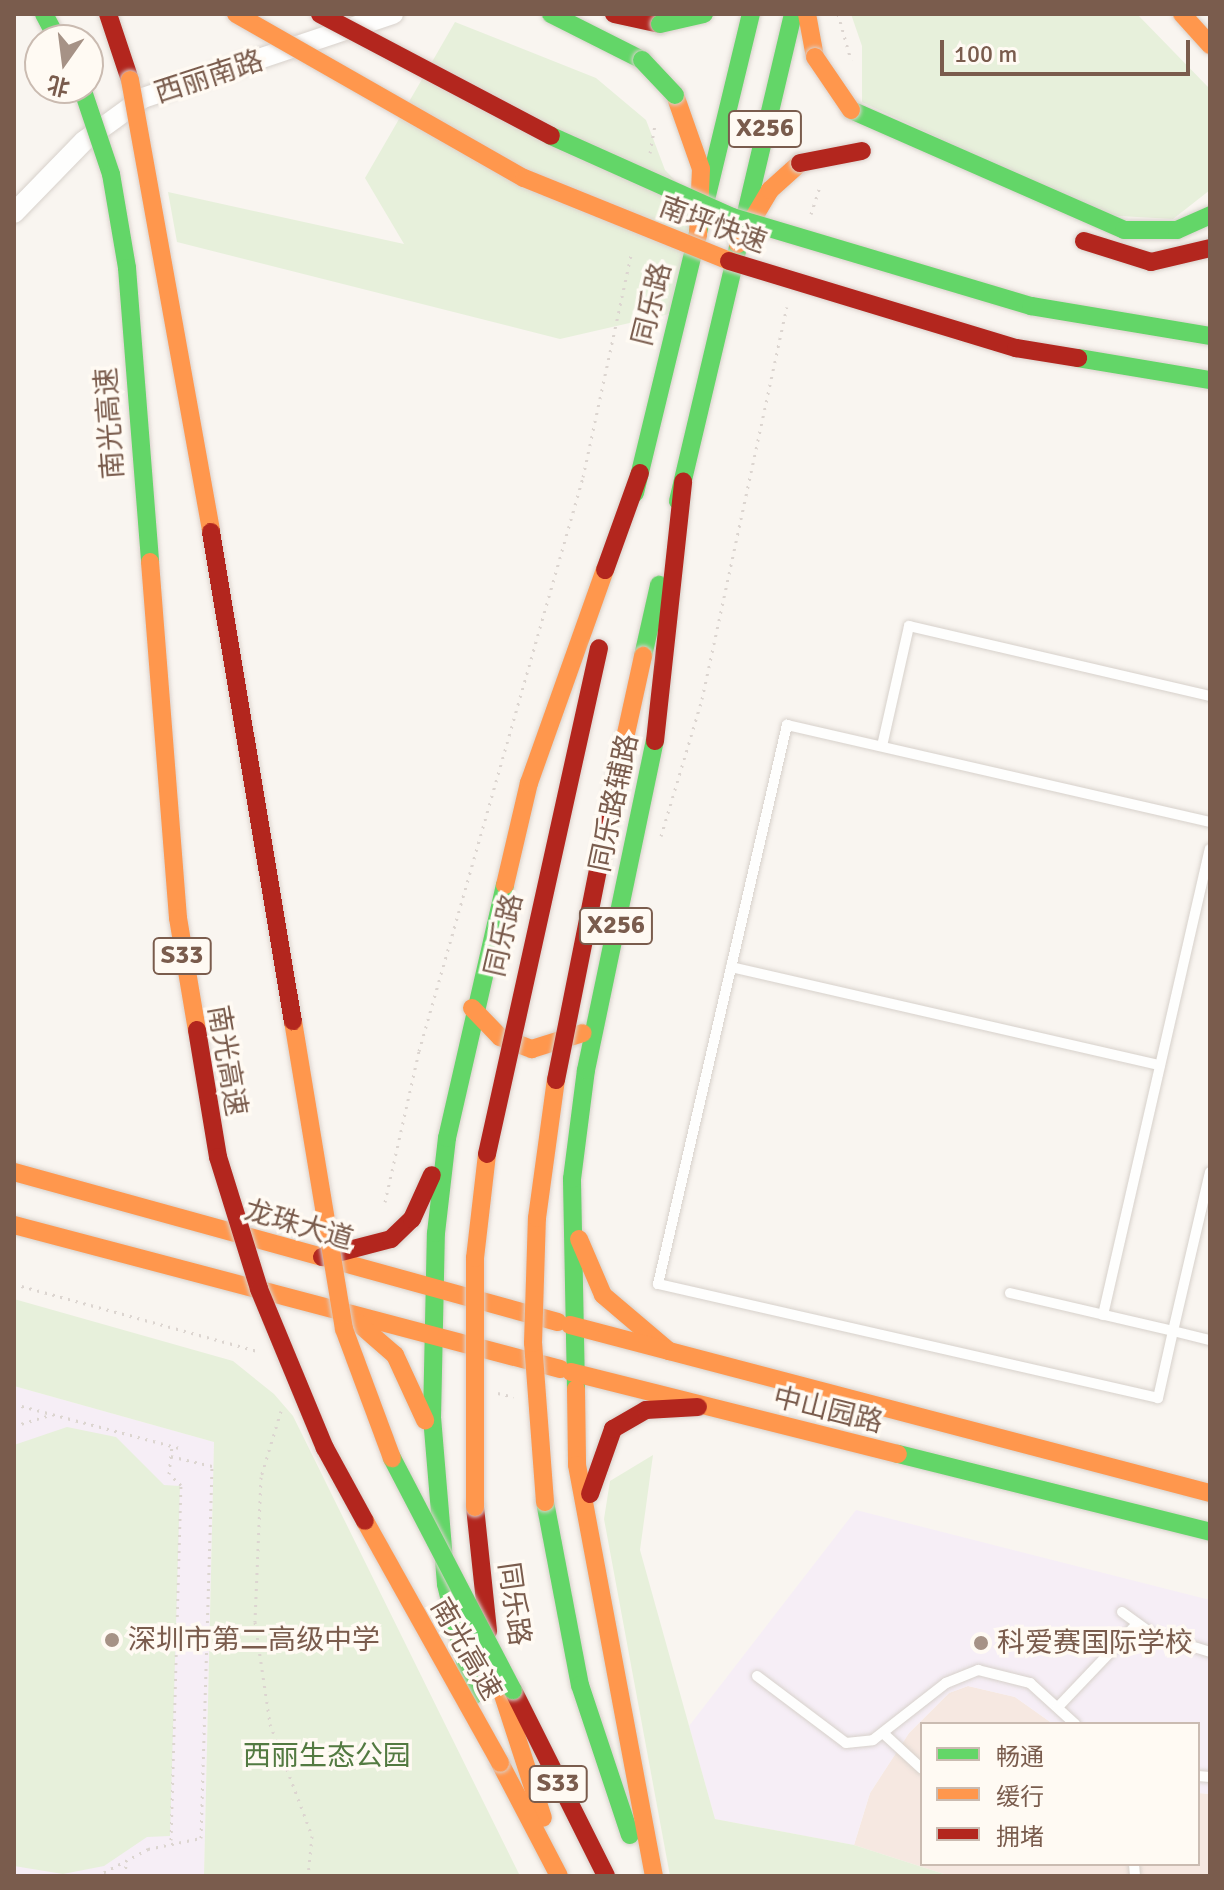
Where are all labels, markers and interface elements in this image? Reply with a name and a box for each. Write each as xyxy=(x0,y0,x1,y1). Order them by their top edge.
north arrow xyxy=(24,24,104,104)
scale bar xyxy=(944,24,1194,74)
text: 100 m xyxy=(954,39,1017,69)
street label: 西丽南路 xyxy=(151,44,267,110)
text: 北 xyxy=(45,70,73,102)
road number: X256 xyxy=(727,107,803,151)
street label: 南坪快速 xyxy=(655,190,771,260)
street label: 同乐路 xyxy=(626,259,678,349)
street label: 南光高速 xyxy=(89,366,131,480)
street label: 同乐路辅路 xyxy=(583,731,645,875)
street label: 同乐路 xyxy=(478,890,530,980)
road number: X256 xyxy=(578,904,654,948)
road number: S33 xyxy=(152,934,212,978)
street label: 南光高速 xyxy=(201,1003,253,1119)
street label: 龙珠大道 xyxy=(241,1193,357,1257)
street label: 中山园路 xyxy=(770,1380,886,1440)
street label: 同乐路 xyxy=(492,1560,536,1648)
street label: 南光高速 xyxy=(423,1592,509,1706)
place label: 深圳市第二高级中学 xyxy=(128,1623,380,1657)
place label: 科爱赛国际学校 xyxy=(997,1626,1193,1660)
marker: 深圳市第二高级中学 xyxy=(103,1631,121,1649)
marker: 科爱赛国际学校 xyxy=(972,1634,990,1652)
legend xyxy=(920,1722,1200,1866)
park label: 西丽生态公园 xyxy=(243,1739,411,1773)
text: 畅通 xyxy=(996,1742,1044,1772)
road number: S33 xyxy=(528,1762,588,1806)
text: 缓行 xyxy=(996,1782,1044,1812)
text: 拥堵 xyxy=(996,1822,1044,1852)

